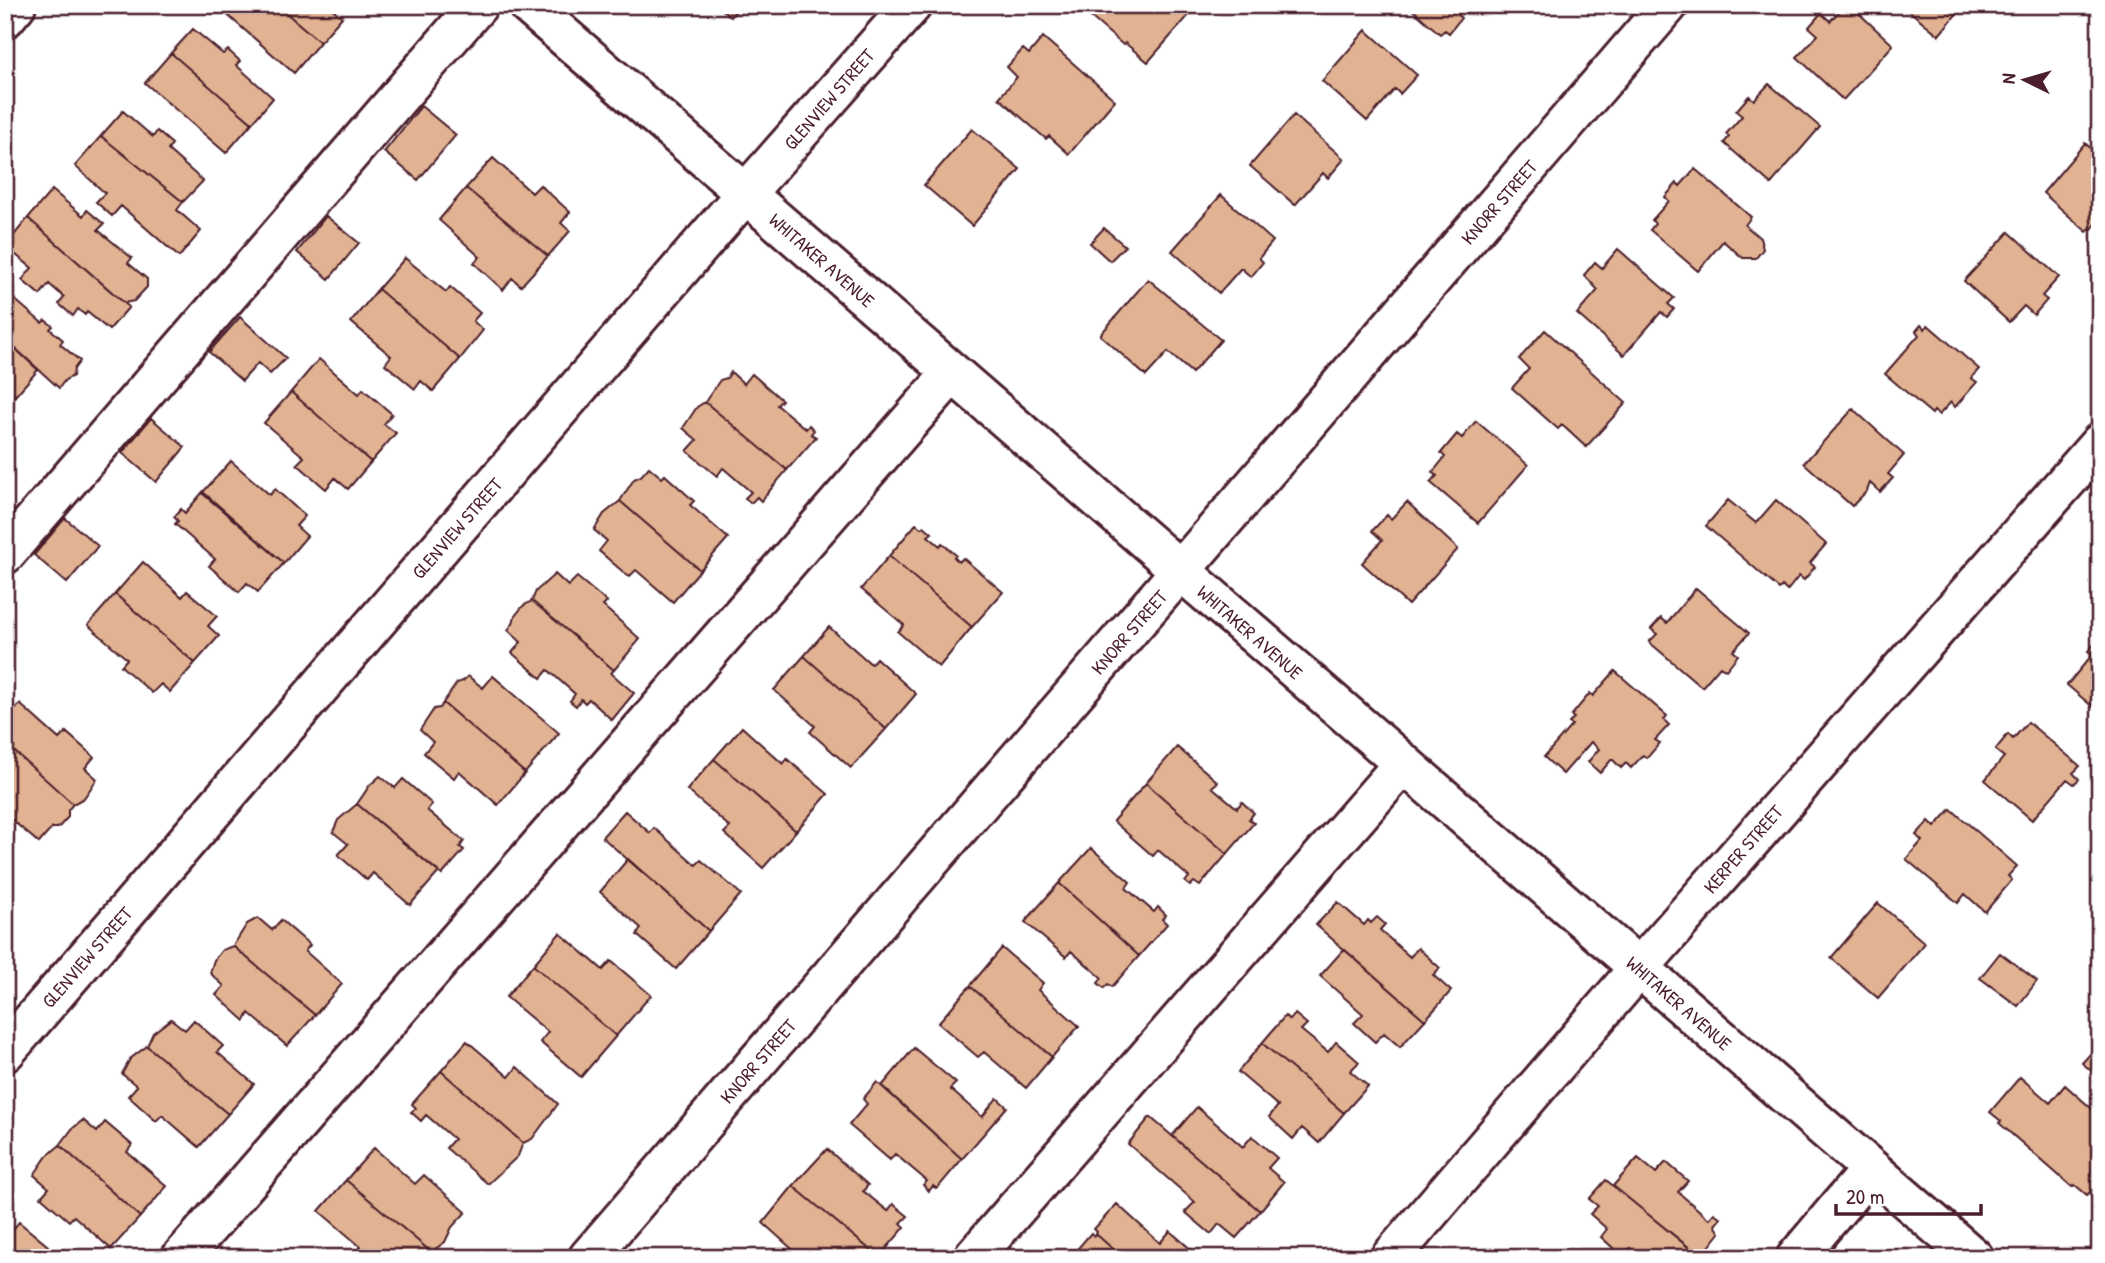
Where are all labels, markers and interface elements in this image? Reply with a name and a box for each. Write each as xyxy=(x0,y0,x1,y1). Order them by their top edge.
street label: GLENVIEW STREET xyxy=(778,42,881,155)
north arrow xyxy=(1990,46,2060,116)
text: N xyxy=(1995,72,2021,85)
street label: KNORR STREET xyxy=(1455,153,1544,250)
street label: WHITAKER AVENUE xyxy=(764,207,881,313)
street label: GLENVIEW STREET xyxy=(406,471,509,584)
street label: WHITAKER AVENUE xyxy=(1192,579,1309,685)
street label: KNORR STREET xyxy=(1085,583,1174,680)
street label: KERPER STREET xyxy=(1697,798,1789,899)
street label: GLENVIEW STREET xyxy=(36,900,139,1013)
street label: WHITAKER AVENUE xyxy=(1621,950,1738,1056)
street label: KNORR STREET xyxy=(714,1012,803,1109)
scale bar xyxy=(1836,1172,1981,1216)
text: 20 m xyxy=(1846,1182,1884,1211)

